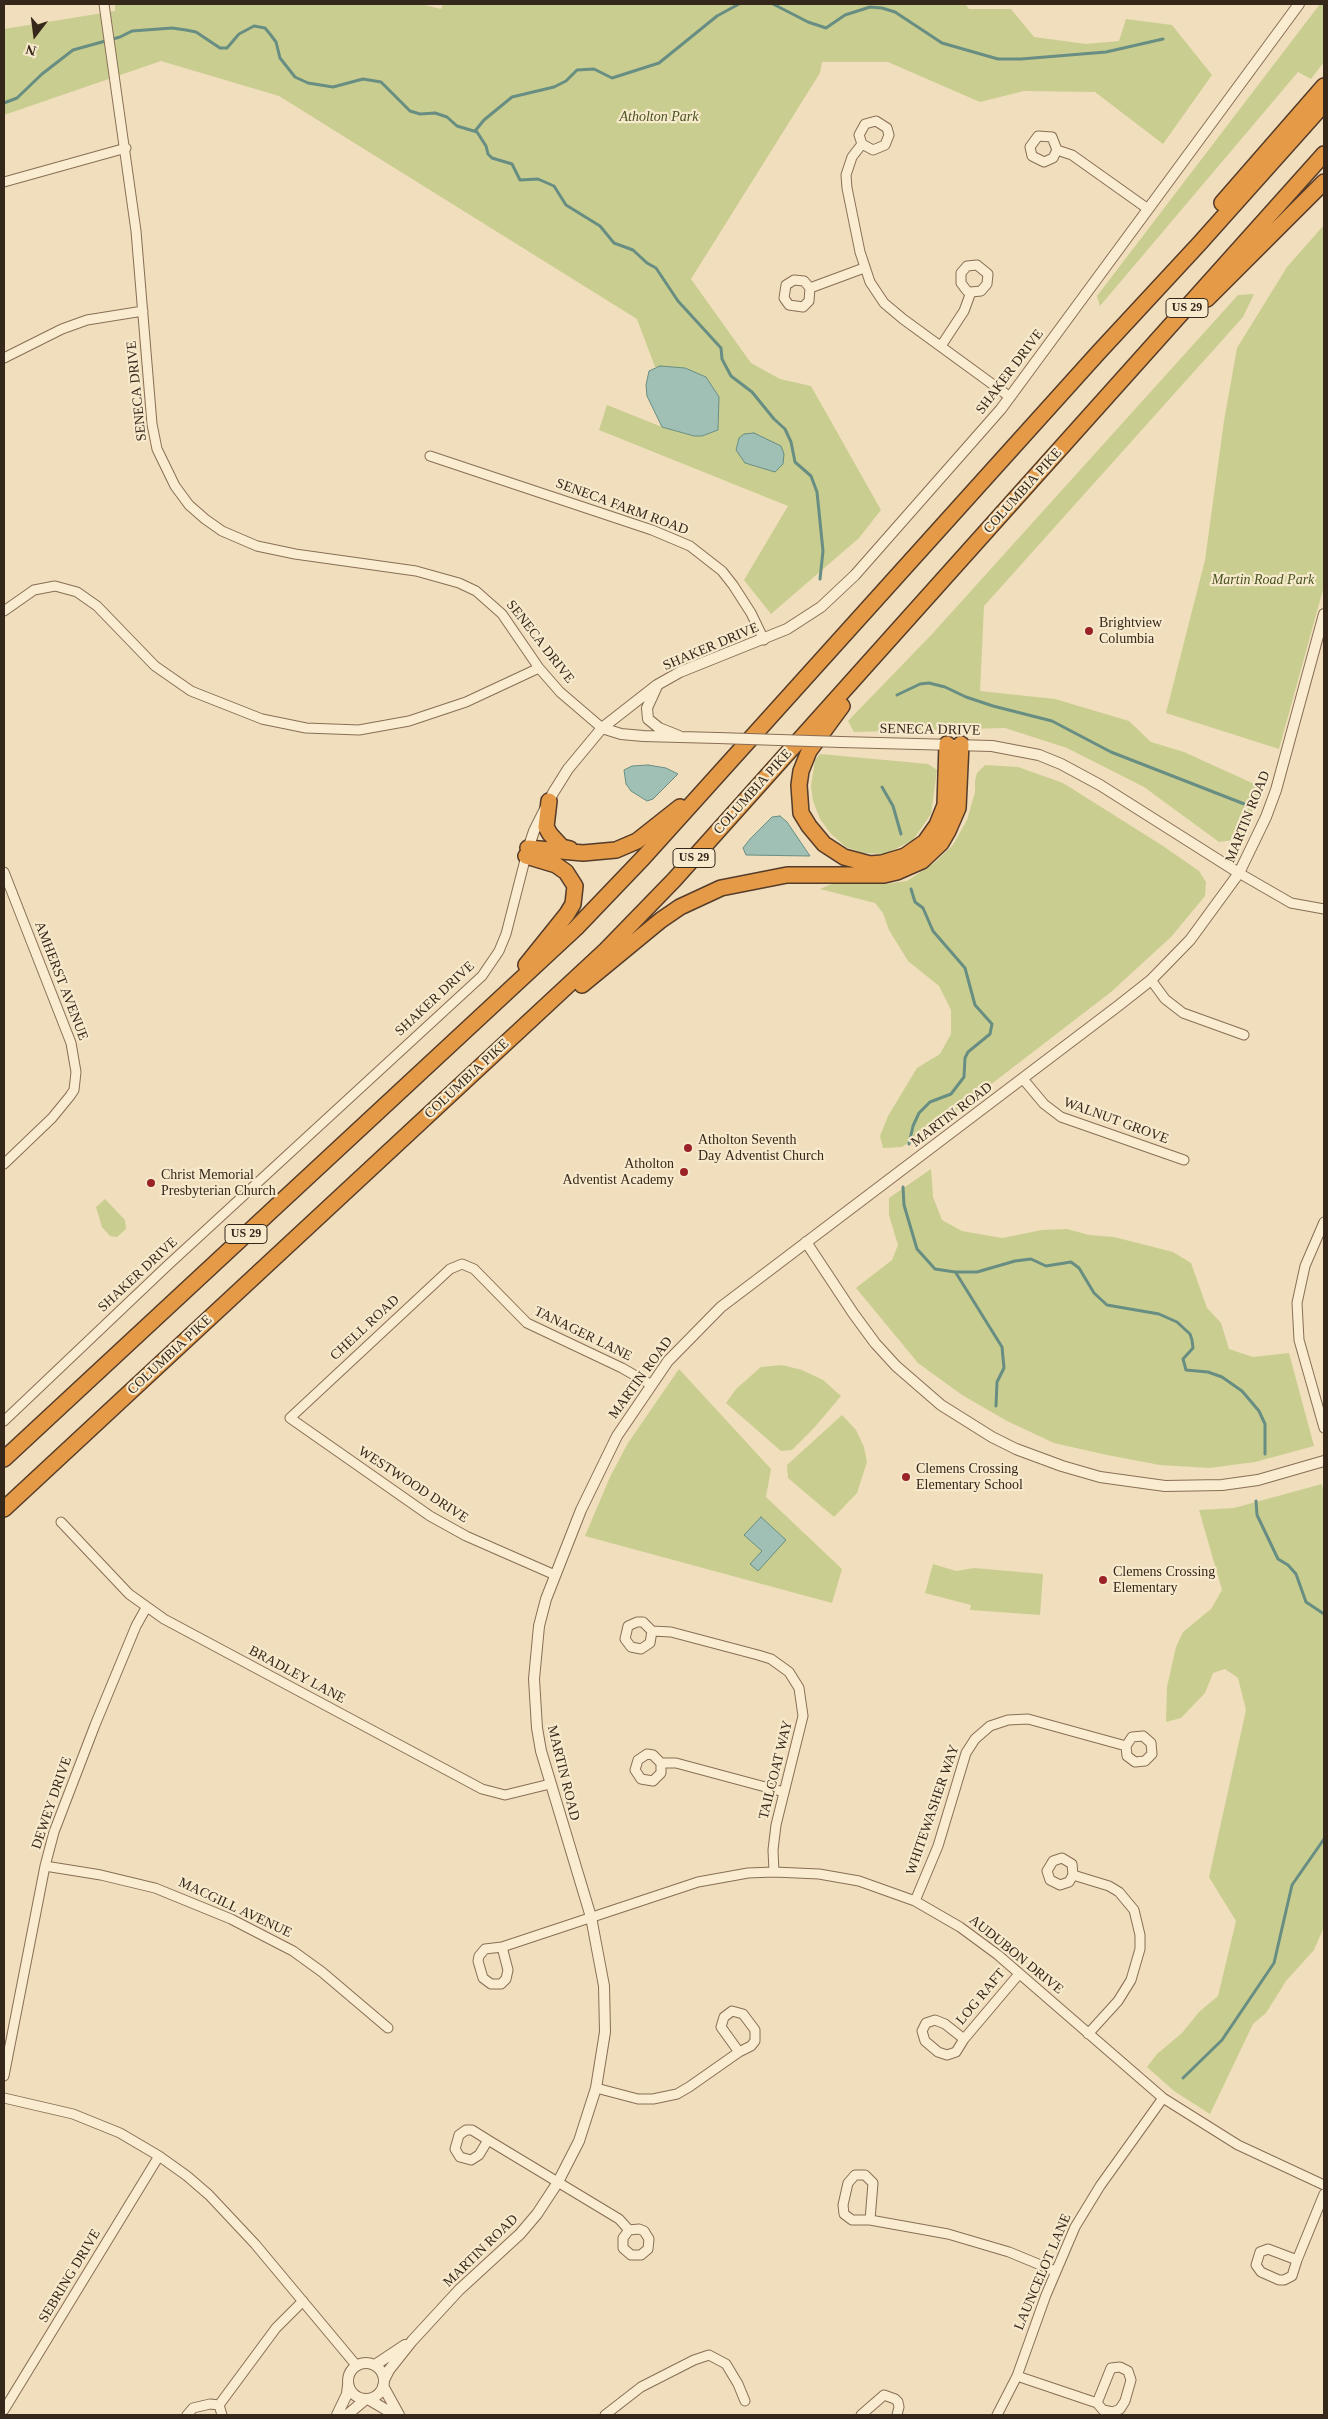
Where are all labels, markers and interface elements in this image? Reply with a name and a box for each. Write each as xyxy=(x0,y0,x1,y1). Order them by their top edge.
north arrow xyxy=(10,10,60,60)
text: N xyxy=(24,41,38,59)
park label: Atholton Park xyxy=(620,109,698,125)
road number: US 29 xyxy=(1166,298,1208,318)
street label: SHAKER DRIVE xyxy=(973,326,1047,418)
street label: SENECA DRIVE xyxy=(123,340,151,442)
street label: COLUMBIA PIKE xyxy=(980,445,1066,537)
street label: SENECA FARM ROAD xyxy=(553,475,691,539)
park label: Martin Road Park xyxy=(1212,572,1314,588)
street label: SENECA DRIVE xyxy=(502,597,578,687)
place label: Brightview Columbia xyxy=(1099,615,1162,648)
street label: SHAKER DRIVE xyxy=(661,619,761,675)
marker: Brightview Columbia xyxy=(1083,625,1095,637)
street label: SENECA DRIVE xyxy=(880,721,980,739)
street label: COLUMBIA PIKE xyxy=(710,746,796,838)
street label: MARTIN ROAD xyxy=(1222,769,1274,865)
road number: US 29 xyxy=(673,848,715,868)
street label: AMHERST AVENUE xyxy=(31,919,91,1043)
street label: SHAKER DRIVE xyxy=(392,958,478,1040)
street label: COLUMBIA PIKE xyxy=(421,1036,513,1122)
street label: MARTIN ROAD xyxy=(908,1079,996,1151)
street label: WALNUT GROVE xyxy=(1061,1094,1171,1148)
place label: Atholton Seventh Day Adventist Church xyxy=(698,1132,824,1164)
marker: Atholton Seventh Day Adventist Church xyxy=(682,1142,694,1154)
place label: Atholton Adventist Academy xyxy=(562,1156,674,1188)
marker: Atholton Adventist Academy xyxy=(678,1166,690,1178)
place label: Christ Memorial Presbyterian Church xyxy=(161,1167,276,1200)
marker: Christ Memorial Presbyterian Church xyxy=(145,1177,157,1189)
road number: US 29 xyxy=(225,1224,267,1244)
street label: SHAKER DRIVE xyxy=(95,1234,181,1316)
street label: CHELL ROAD xyxy=(327,1292,403,1364)
street label: TANAGER LANE xyxy=(531,1303,635,1365)
street label: COLUMBIA PIKE xyxy=(124,1312,216,1398)
street label: MARTIN ROAD xyxy=(606,1334,676,1422)
street label: WESTWOOD DRIVE xyxy=(355,1443,471,1527)
place label: Clemens Crossing Elementary School xyxy=(916,1461,1023,1494)
marker: Clemens Crossing Elementary School xyxy=(900,1471,912,1483)
place label: Clemens Crossing Elementary xyxy=(1113,1564,1215,1596)
marker: Clemens Crossing Elementary xyxy=(1097,1574,1109,1586)
street label: BRADLEY LANE xyxy=(246,1642,348,1708)
street label: TAILCOAT WAY xyxy=(756,1719,796,1821)
street label: MARTIN ROAD xyxy=(543,1724,583,1822)
street label: WHITEWASHER WAY xyxy=(903,1743,963,1877)
street label: DEWEY DRIVE xyxy=(28,1754,76,1852)
street label: MACGILL AVENUE xyxy=(176,1874,294,1942)
street label: AUDUBON DRIVE xyxy=(966,1912,1066,1998)
street label: LOG RAFT xyxy=(953,1966,1009,2028)
street label: MARTIN ROAD xyxy=(440,2211,522,2291)
street label: LAUNCELOT LANE xyxy=(1011,2211,1075,2333)
street label: SEBRING DRIVE xyxy=(35,2226,105,2326)

